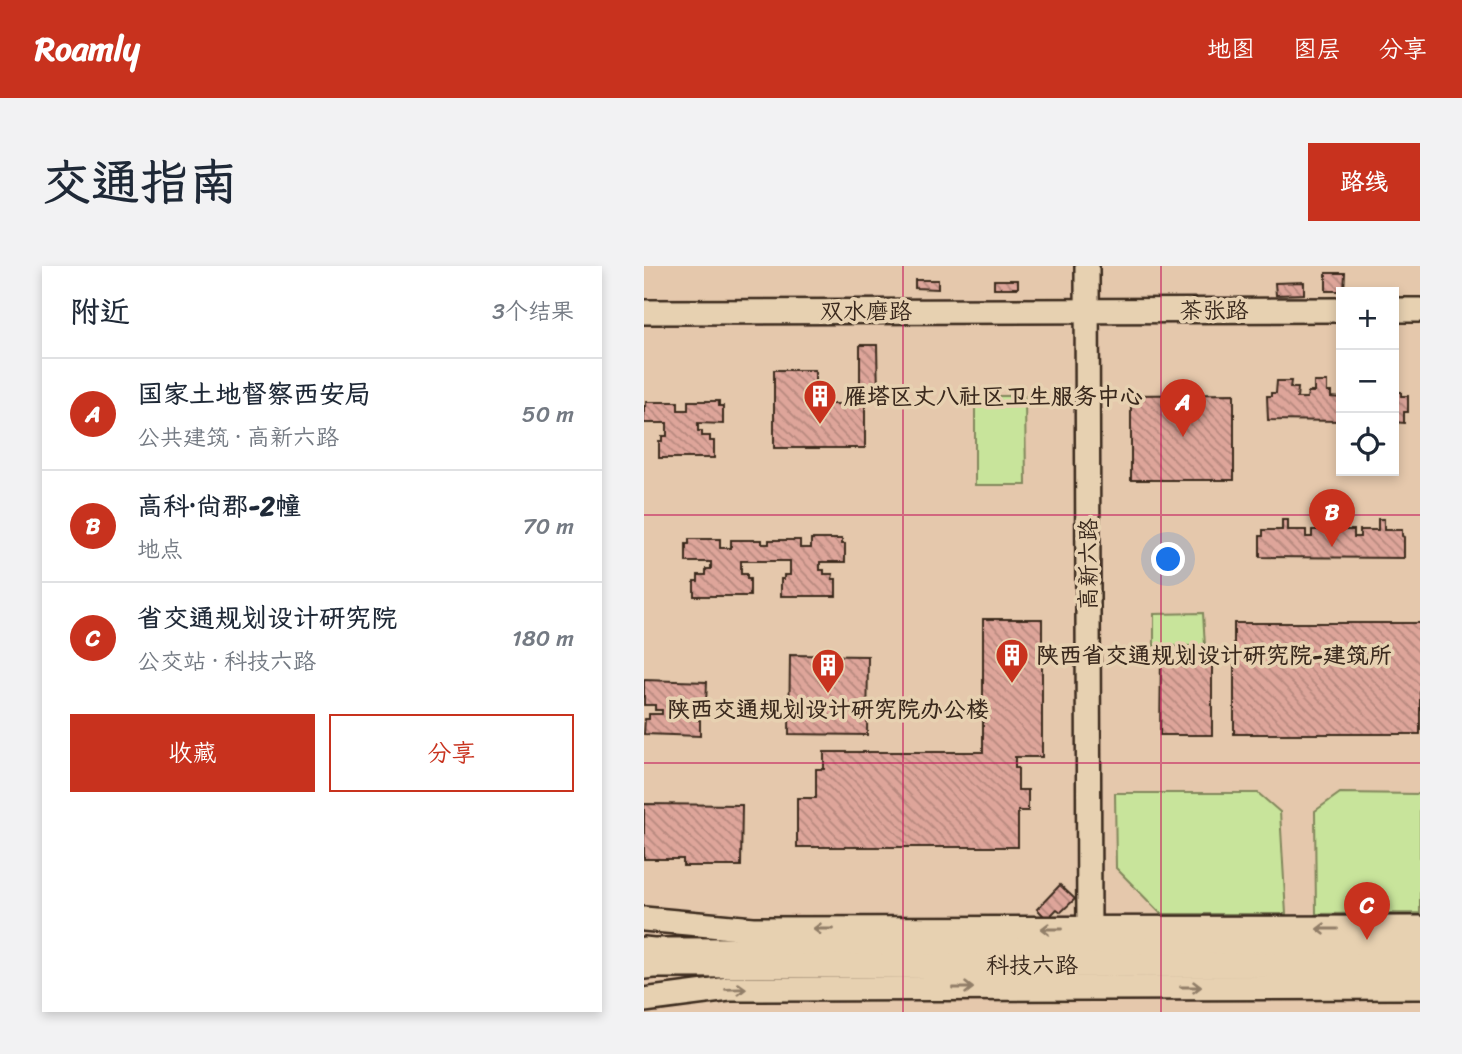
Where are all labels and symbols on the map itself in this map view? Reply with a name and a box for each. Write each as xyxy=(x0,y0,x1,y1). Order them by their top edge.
street label: 茶张路 xyxy=(1180,290,1249,331)
street label: 双水磨路 xyxy=(820,291,912,332)
place label: 雁塔区丈八社区卫生服务中心 xyxy=(844,376,1143,417)
building icon: 雁塔区丈八社区卫生服务中心 xyxy=(801,377,839,426)
pin: A xyxy=(1160,379,1206,437)
pin: B xyxy=(1309,489,1355,547)
street label: 高新六路 xyxy=(1068,518,1109,610)
your location xyxy=(1151,542,1185,576)
place label: 陕西省交通规划设计研究院-建筑所 xyxy=(1036,635,1392,676)
building icon: 陕西省交通规划设计研究院-建筑所 xyxy=(993,636,1031,685)
building icon: 陕西交通规划设计研究院办公楼 xyxy=(809,646,847,695)
place label: 陕西交通规划设计研究院办公楼 xyxy=(667,689,989,730)
pin: C xyxy=(1344,882,1390,940)
one-way arrow xyxy=(812,922,835,936)
one-way arrow xyxy=(1040,922,1063,936)
one-way arrow xyxy=(1316,922,1339,936)
street label: 科技六路 xyxy=(986,945,1078,986)
one-way arrow xyxy=(1179,980,1202,994)
one-way arrow xyxy=(952,981,975,995)
one-way arrow xyxy=(724,983,747,996)

